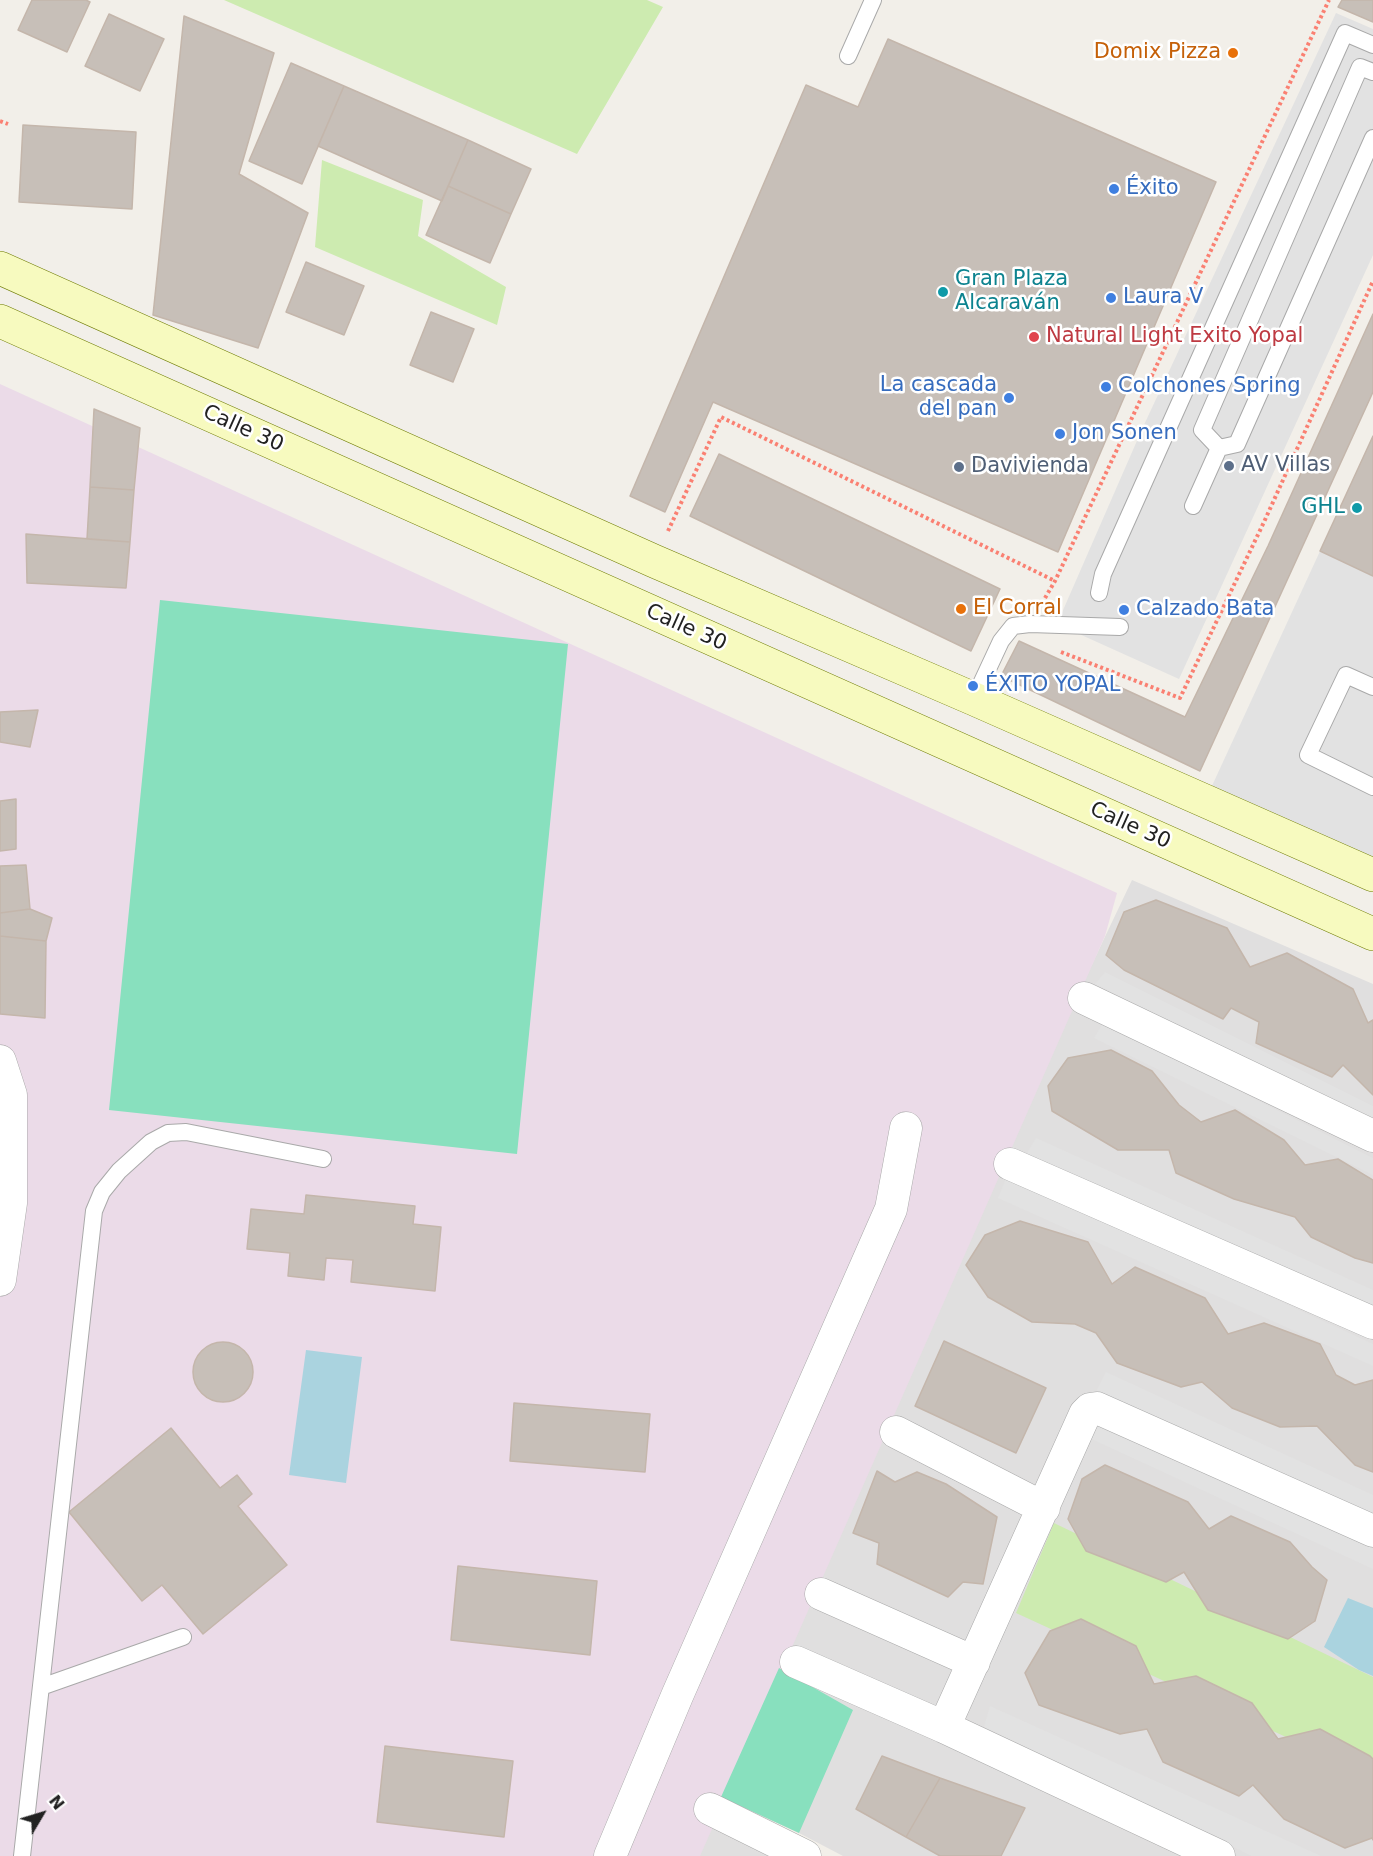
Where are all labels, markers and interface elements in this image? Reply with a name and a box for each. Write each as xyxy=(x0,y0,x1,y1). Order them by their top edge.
place label: Domix Pizza xyxy=(1094,40,1221,66)
marker: Domix Pizza xyxy=(1226,46,1240,60)
place label: Éxito xyxy=(1126,176,1179,202)
marker: Éxito xyxy=(1107,182,1121,196)
place label: Gran Plaza Alcaraván xyxy=(955,267,1068,317)
marker: Gran Plaza Alcaraván xyxy=(936,285,950,299)
place label: Laura V xyxy=(1123,285,1203,311)
marker: Laura V xyxy=(1104,291,1118,305)
place label: Natural Light Exito Yopal xyxy=(1046,324,1303,350)
marker: Natural Light Exito Yopal xyxy=(1027,330,1041,344)
place label: La cascada del pan xyxy=(880,373,997,423)
place label: Colchones Spring xyxy=(1118,374,1301,400)
marker: Colchones Spring xyxy=(1099,380,1113,394)
marker: La cascada del pan xyxy=(1002,391,1016,405)
street label: Calle 30 xyxy=(199,400,287,458)
place label: Jon Sonen xyxy=(1072,421,1177,447)
marker: Jon Sonen xyxy=(1053,427,1067,441)
place label: AV Villas xyxy=(1241,453,1330,479)
place label: Davivienda xyxy=(971,454,1089,480)
marker: AV Villas xyxy=(1222,459,1236,473)
marker: Davivienda xyxy=(952,460,966,474)
place label: GHL xyxy=(1301,495,1345,521)
marker: GHL xyxy=(1350,501,1364,515)
place label: El Corral xyxy=(973,596,1062,622)
place label: Calzado Bata xyxy=(1136,597,1274,623)
street label: Calle 30 xyxy=(642,599,730,657)
marker: El Corral xyxy=(954,602,968,616)
marker: Calzado Bata xyxy=(1117,603,1131,617)
place label: ÉXITO YOPAL xyxy=(985,673,1120,699)
marker: ÉXITO YOPAL xyxy=(966,679,980,693)
street label: Calle 30 xyxy=(1086,797,1174,855)
north arrow xyxy=(12,1784,72,1844)
text: N xyxy=(45,1791,68,1814)

